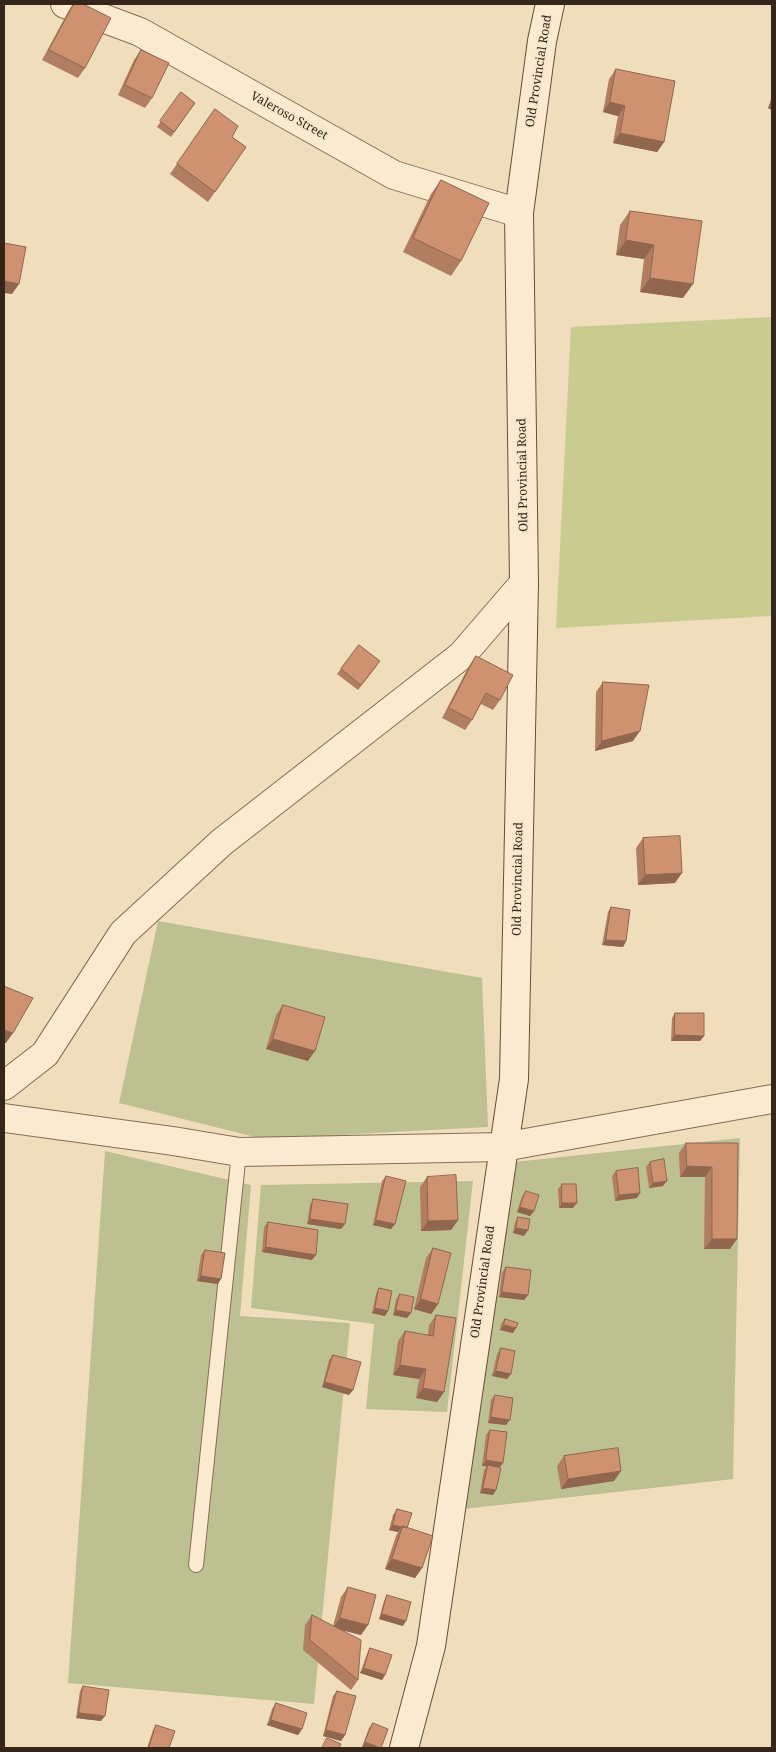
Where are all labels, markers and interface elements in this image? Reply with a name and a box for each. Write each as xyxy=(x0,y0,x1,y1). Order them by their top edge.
street label: Old Provincial Road xyxy=(523,14,555,128)
street label: Valeroso Street xyxy=(248,89,330,143)
street label: Old Provincial Road xyxy=(515,418,531,532)
street label: Old Provincial Road xyxy=(510,822,526,936)
street label: Old Provincial Road xyxy=(468,1225,498,1339)

